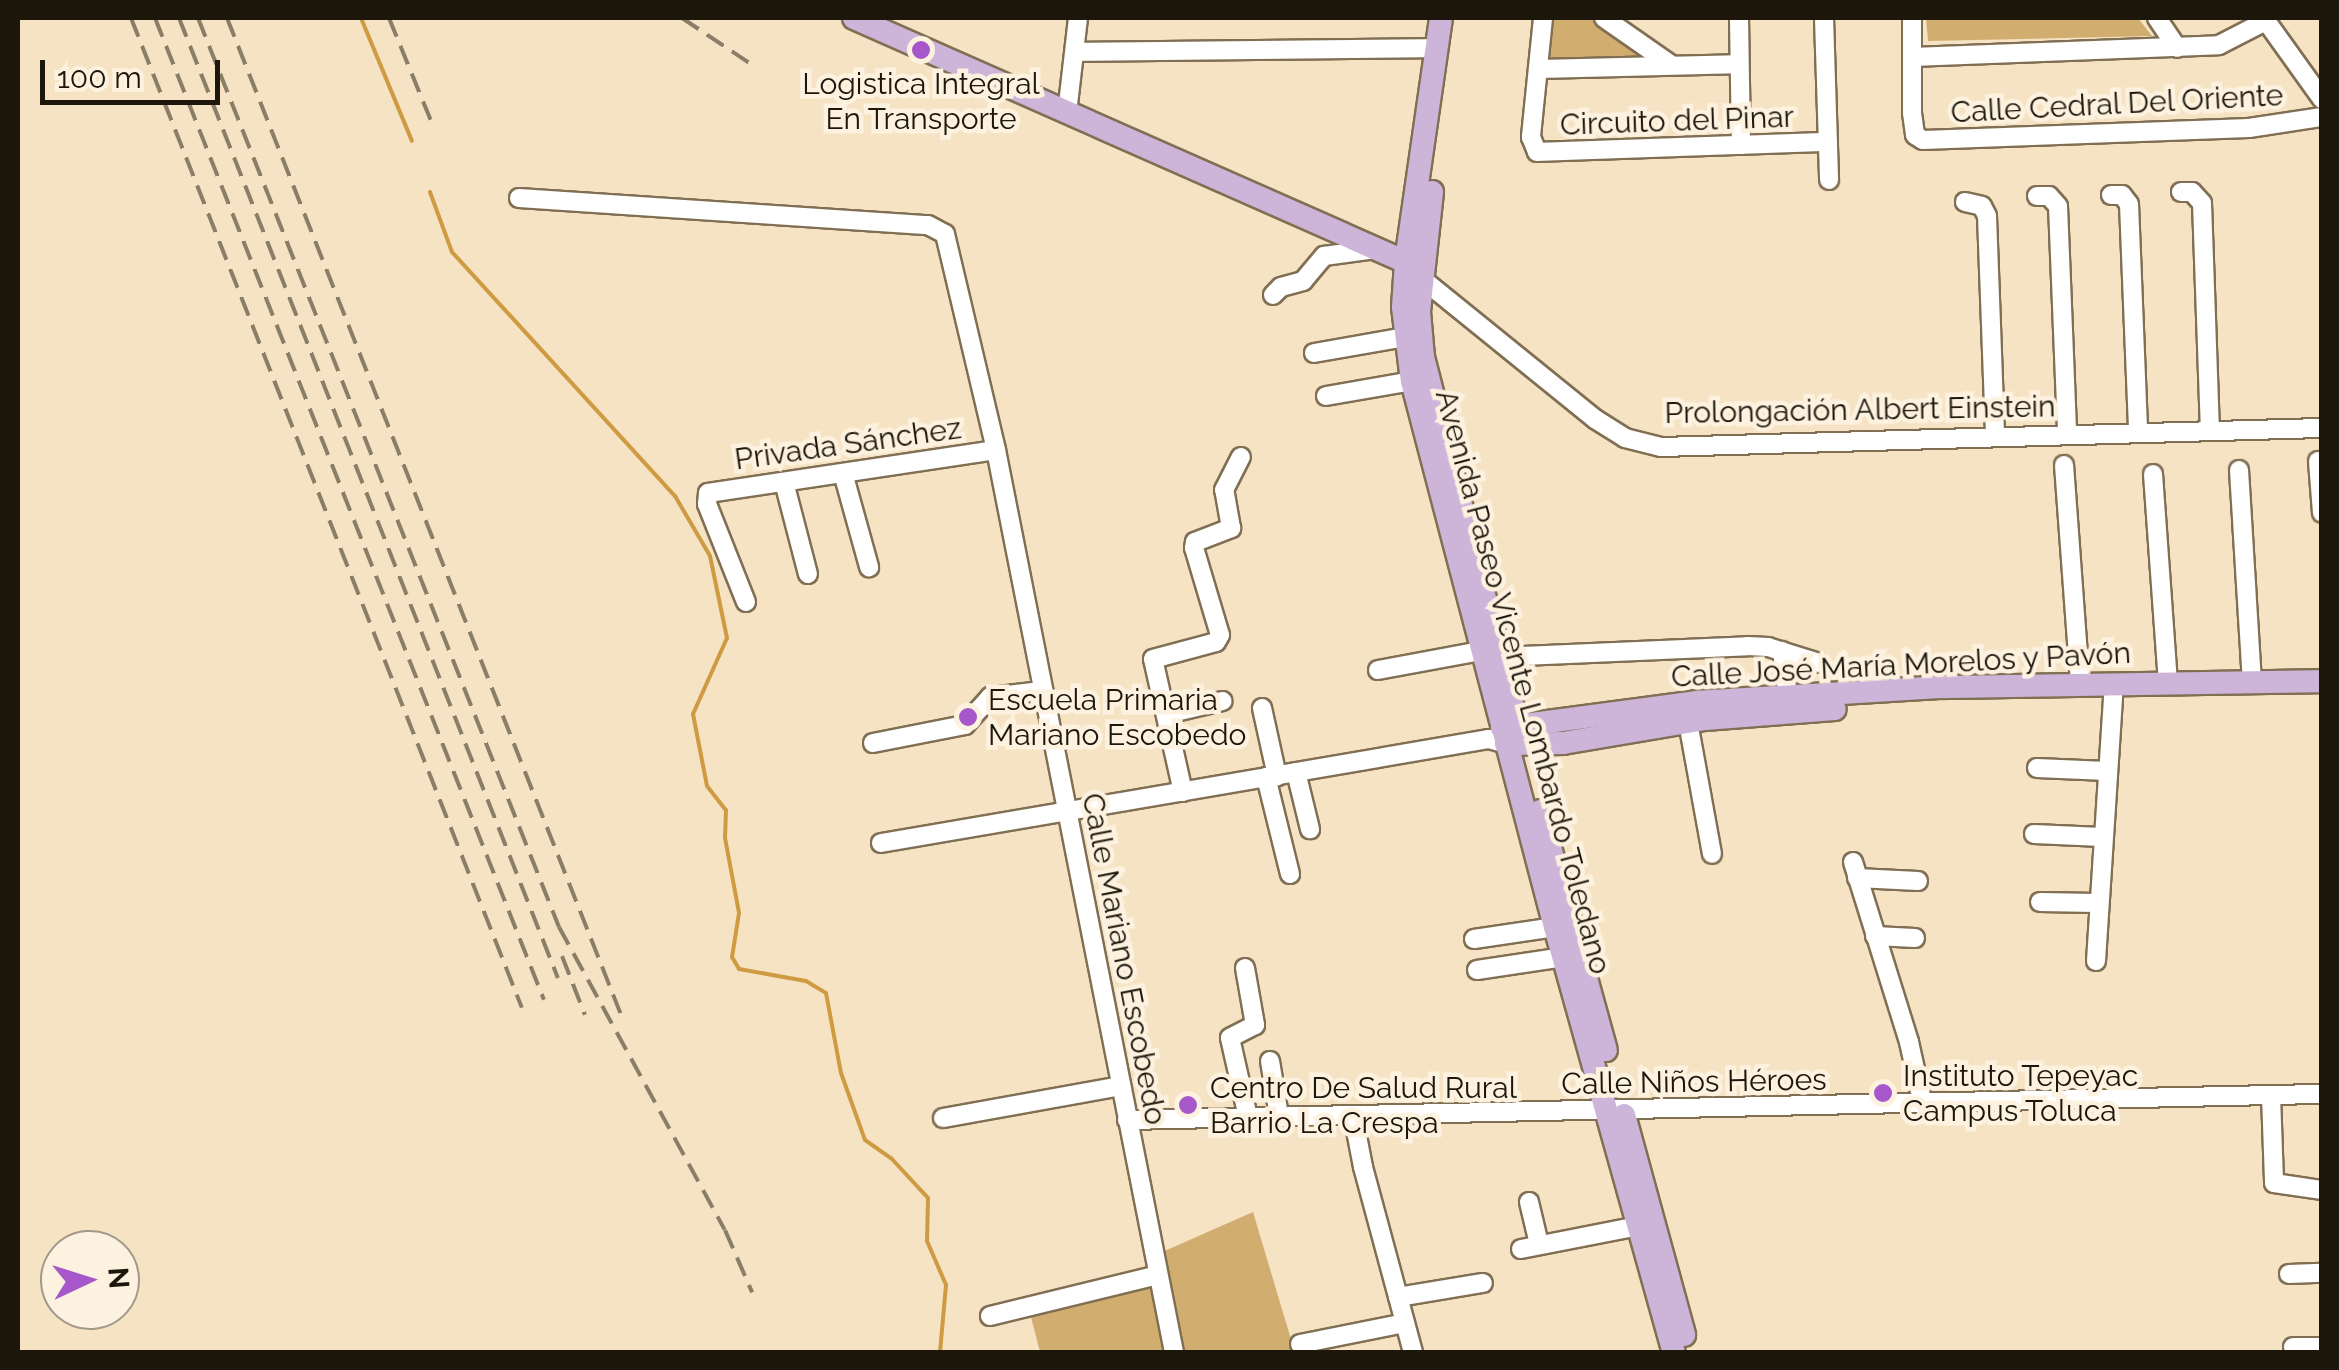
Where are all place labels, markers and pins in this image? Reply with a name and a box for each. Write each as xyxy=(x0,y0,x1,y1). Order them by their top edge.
marker: Logistica Integral En Transporte xyxy=(910,39,932,61)
place label: Logistica Integral En Transporte xyxy=(802,66,1040,136)
place label: Escuela Primaria Mariano Escobedo xyxy=(988,682,1246,752)
marker: Escuela Primaria Mariano Escobedo xyxy=(957,706,979,728)
place label: Instituto Tepeyac Campus Toluca xyxy=(1903,1058,2139,1128)
place label: Centro De Salud Rural Barrio La Crespa xyxy=(1210,1070,1517,1140)
marker: Instituto Tepeyac Campus Toluca xyxy=(1872,1082,1894,1104)
marker: Centro De Salud Rural Barrio La Crespa xyxy=(1175,1092,1201,1118)

